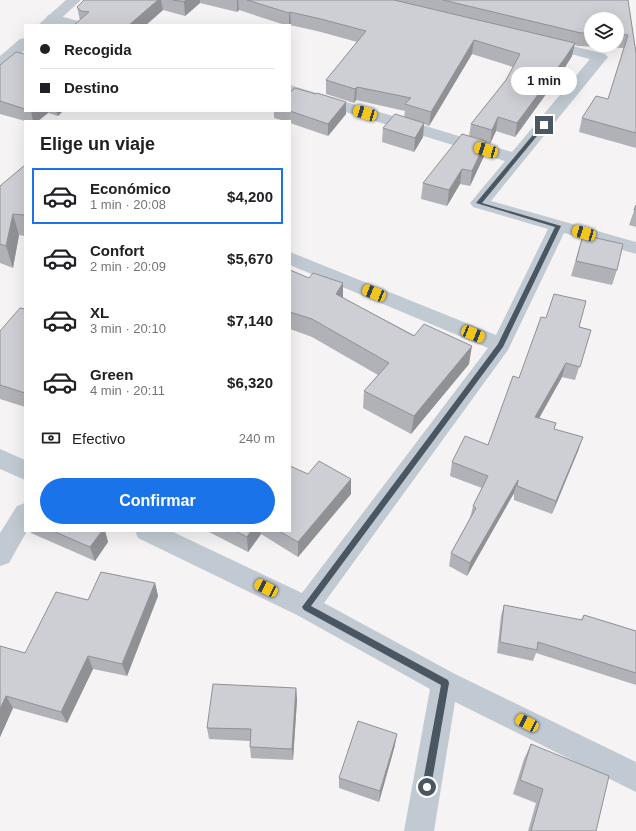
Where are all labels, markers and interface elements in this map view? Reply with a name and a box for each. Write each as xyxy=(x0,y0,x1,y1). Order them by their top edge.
map controls xyxy=(584,12,624,52)
button: layers xyxy=(584,12,624,52)
text: Recogida xyxy=(64,41,132,58)
callout: 1 min xyxy=(511,67,577,95)
text: 1 min xyxy=(527,73,561,88)
text: Destino xyxy=(64,79,119,96)
car xyxy=(352,104,378,122)
route end xyxy=(535,116,553,134)
text: Elige un viaje xyxy=(40,134,155,154)
car xyxy=(473,141,499,159)
icon: car xyxy=(42,178,78,214)
text: Económico xyxy=(90,180,171,197)
text: $4,200 xyxy=(227,188,273,205)
text: 1 min · 20:08 xyxy=(90,197,166,212)
car xyxy=(571,224,597,242)
icon: car xyxy=(42,240,78,276)
text: Confort xyxy=(90,242,144,259)
text: $5,670 xyxy=(227,250,273,267)
text: 2 min · 20:09 xyxy=(90,259,166,274)
car xyxy=(361,283,387,303)
icon: car xyxy=(42,302,78,338)
text: XL xyxy=(90,304,109,321)
text: $7,140 xyxy=(227,312,273,329)
text: 3 min · 20:10 xyxy=(90,321,166,336)
car xyxy=(460,324,486,344)
icon: car xyxy=(42,364,78,400)
text: Green xyxy=(90,366,133,383)
text: $6,320 xyxy=(227,374,273,391)
text: 4 min · 20:11 xyxy=(90,383,165,398)
icon: cash xyxy=(40,427,62,449)
text: Efectivo xyxy=(72,430,125,447)
text: 240 m xyxy=(239,431,275,446)
button: Confirmar xyxy=(40,478,275,524)
car xyxy=(253,577,279,599)
car xyxy=(514,712,540,734)
route start xyxy=(418,778,436,796)

